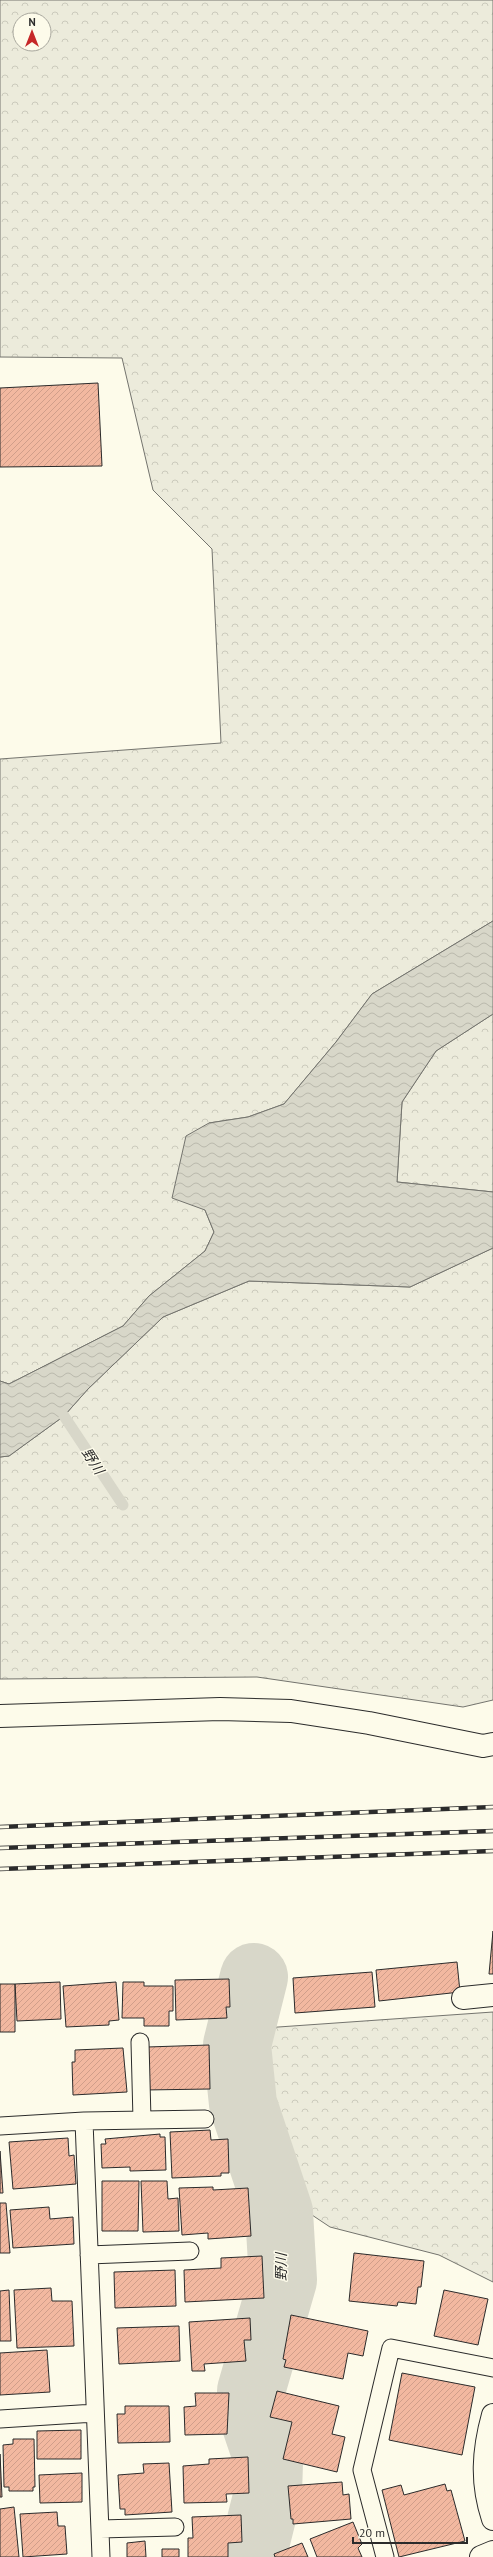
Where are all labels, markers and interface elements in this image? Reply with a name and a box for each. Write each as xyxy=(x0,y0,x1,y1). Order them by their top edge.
north arrow xyxy=(12,12,52,52)
text: N xyxy=(28,15,36,29)
water label: 野川 xyxy=(78,1444,109,1479)
water label: 野川 xyxy=(272,2251,290,2281)
scale bar xyxy=(353,2519,467,2545)
text: 20 m xyxy=(359,2525,385,2540)

